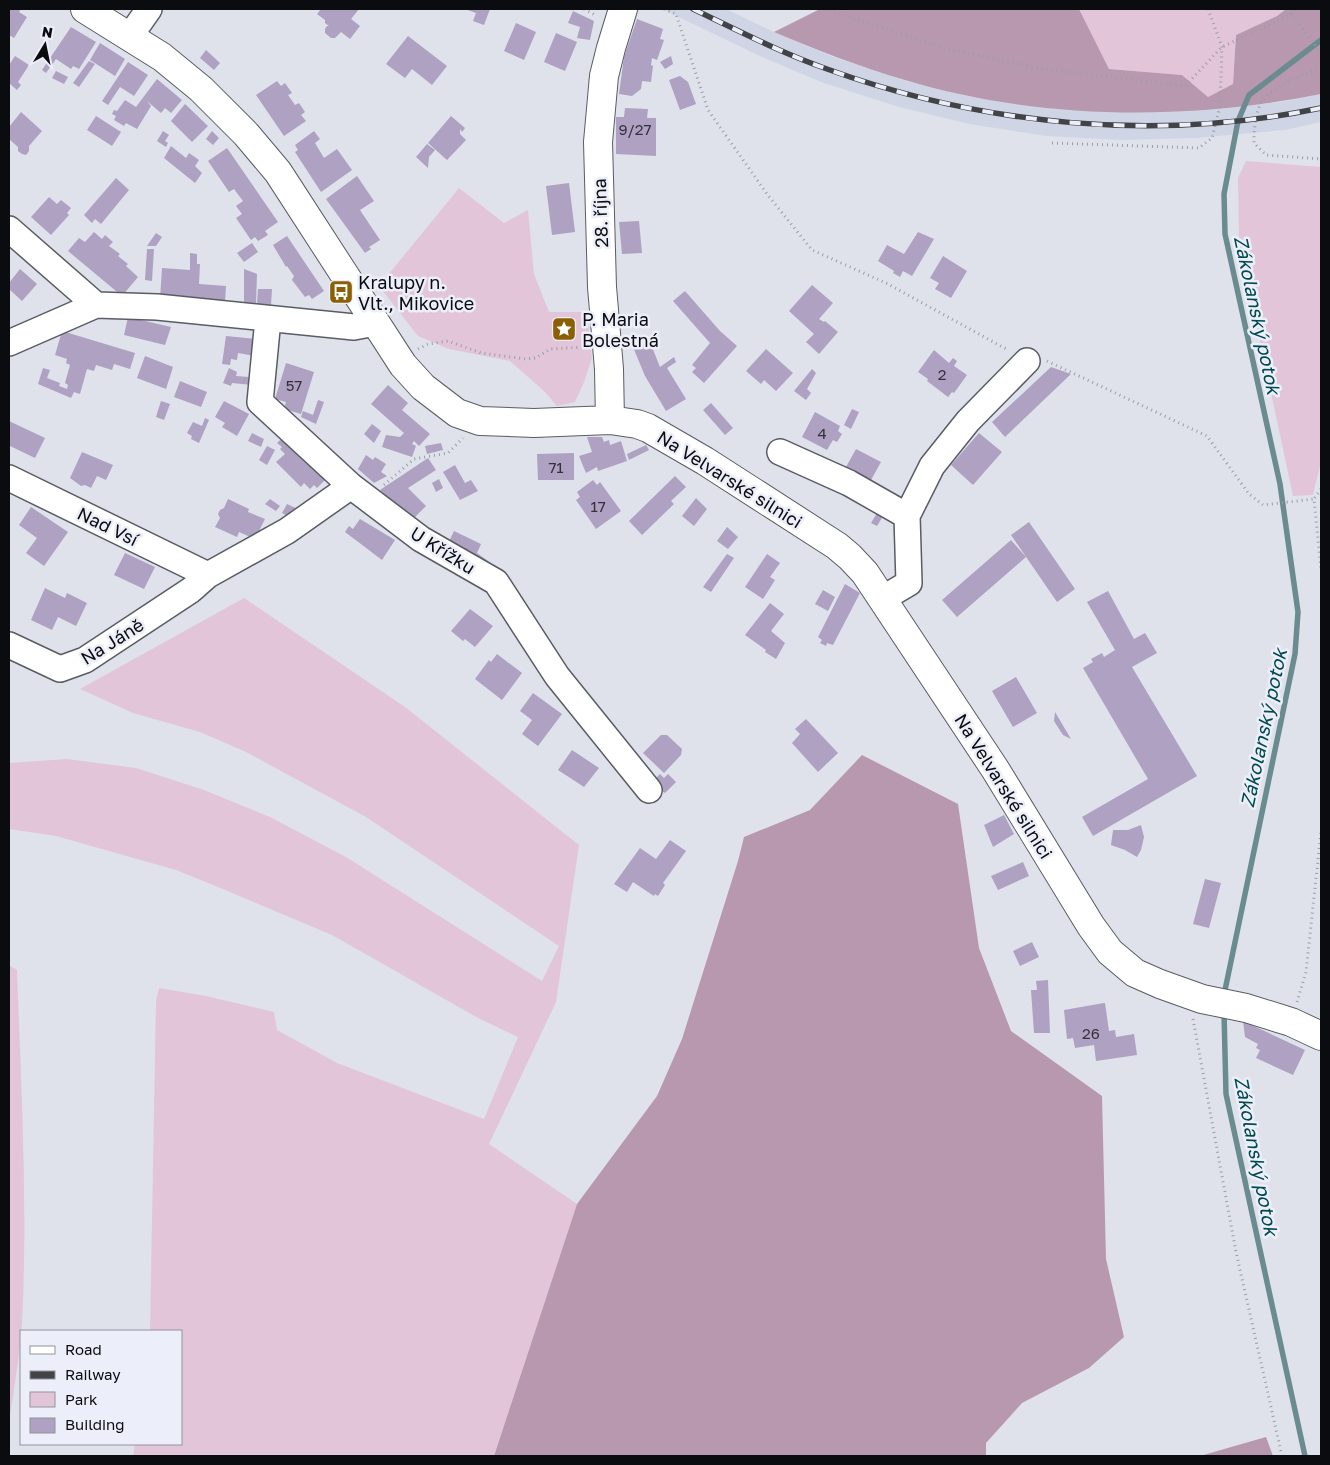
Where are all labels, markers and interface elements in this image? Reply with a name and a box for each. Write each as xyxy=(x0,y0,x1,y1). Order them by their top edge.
north arrow xyxy=(20,20,70,70)
text: N xyxy=(41,22,54,41)
house number: 9/27 xyxy=(619,120,652,138)
street label: 28. října xyxy=(588,178,612,248)
water label: Zákolanský potok xyxy=(1230,234,1287,399)
place label: Kralupy n. Vlt., Mikovice xyxy=(358,271,474,314)
bus stop icon: Kralupy n. Vlt., Mikovice xyxy=(328,279,354,305)
place label: P. Maria Bolestná xyxy=(582,308,659,351)
place icon: P. Maria Bolestná xyxy=(551,316,577,342)
house number: 2 xyxy=(938,365,946,383)
house number: 57 xyxy=(286,376,302,394)
house number: 4 xyxy=(817,424,827,442)
street label: Na Velvarské silnici xyxy=(653,425,807,533)
house number: 71 xyxy=(548,458,564,476)
house number: 17 xyxy=(590,497,606,515)
street label: Nad Vsí xyxy=(74,502,143,551)
street label: U Křížku xyxy=(407,522,479,578)
street label: Na Jáně xyxy=(76,613,148,669)
water label: Zákolanský potok xyxy=(1235,644,1292,809)
street label: Na Velvarské silnici xyxy=(950,709,1058,863)
house number: 26 xyxy=(1082,1024,1100,1042)
water label: Zákolanský potok xyxy=(1230,1074,1284,1240)
legend xyxy=(20,1330,182,1445)
text: Road xyxy=(65,1340,102,1358)
text: Railway xyxy=(65,1365,121,1383)
text: Park xyxy=(65,1390,98,1408)
text: Building xyxy=(65,1415,125,1433)

